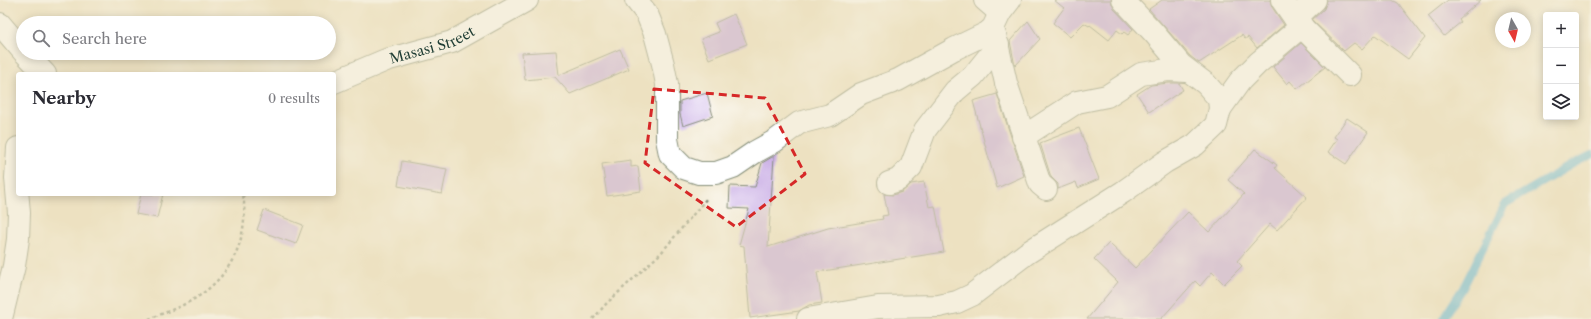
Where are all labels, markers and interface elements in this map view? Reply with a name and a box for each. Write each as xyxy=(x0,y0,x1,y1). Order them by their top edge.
north arrow xyxy=(1495,12,1531,48)
map controls xyxy=(1543,12,1579,120)
button: + xyxy=(1543,12,1579,48)
search box xyxy=(16,16,336,60)
street label: Masasi Street xyxy=(388,22,478,68)
icon: search xyxy=(30,27,52,49)
text: Search here xyxy=(62,29,147,48)
button: − xyxy=(1543,48,1579,84)
button: layers xyxy=(1543,84,1579,120)
text: Nearby xyxy=(32,88,96,108)
text: 0 results xyxy=(268,90,320,106)

